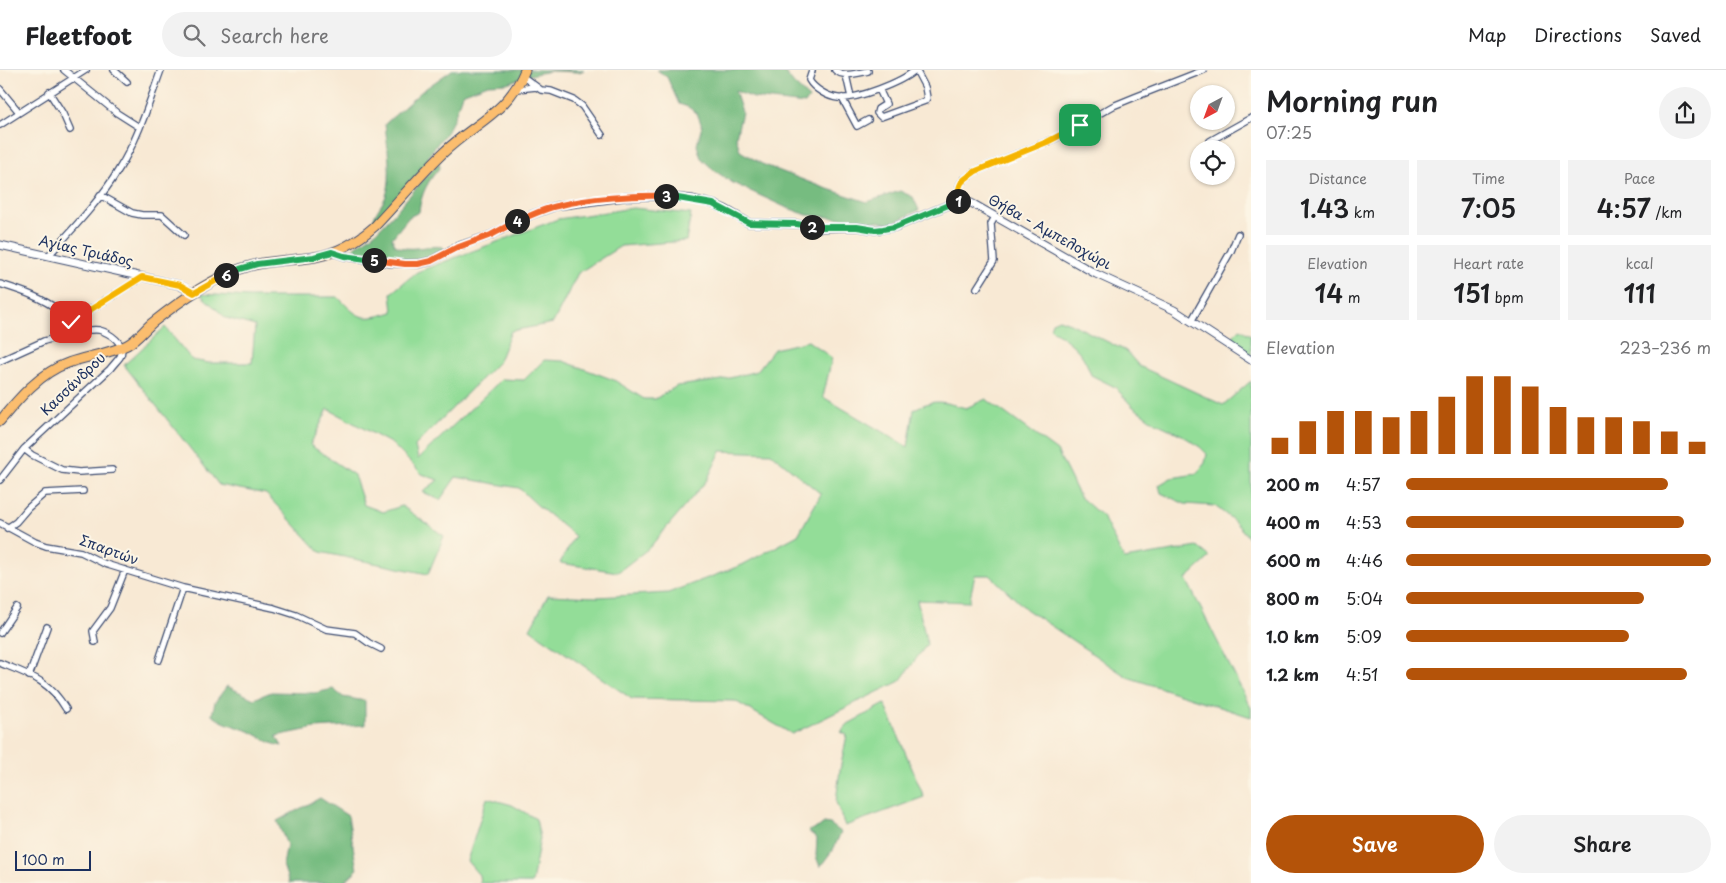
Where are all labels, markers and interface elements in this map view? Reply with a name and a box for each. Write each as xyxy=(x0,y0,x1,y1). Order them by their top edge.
search box xyxy=(162,12,512,57)
text: Fleetfoot xyxy=(25,17,132,53)
icon: search xyxy=(180,21,208,49)
text: Search here xyxy=(220,21,329,49)
text: Map xyxy=(1468,21,1506,48)
text: Directions xyxy=(1534,21,1622,48)
text: Saved xyxy=(1650,21,1701,48)
text: Morning run xyxy=(1266,79,1438,122)
north arrow xyxy=(1190,85,1235,130)
map controls xyxy=(1190,85,1235,185)
button: share xyxy=(1659,87,1711,139)
pin xyxy=(1059,104,1101,146)
icon: arrive xyxy=(1066,111,1094,139)
text: 07:25 xyxy=(1266,120,1312,144)
button: locate xyxy=(1190,140,1235,185)
text: Distance xyxy=(1308,168,1367,189)
text: Time xyxy=(1472,168,1505,189)
text: Pace xyxy=(1624,168,1655,189)
pin: 3 xyxy=(654,184,678,208)
text: 3 xyxy=(662,186,671,207)
pin: 1 xyxy=(946,188,970,214)
street label: Θήβα - Αμπελοχώρι xyxy=(985,189,1116,275)
text: 1.43 xyxy=(1300,189,1349,227)
text: 7:05 xyxy=(1461,189,1516,227)
text: 4:57 xyxy=(1597,189,1651,227)
text: 1 xyxy=(955,191,962,212)
text: km xyxy=(1349,202,1375,223)
text: /km xyxy=(1651,202,1682,223)
pin: 4 xyxy=(504,208,530,234)
text: 4 xyxy=(513,211,522,232)
pin: 2 xyxy=(800,214,824,240)
text: 2 xyxy=(808,217,817,238)
street label: Αγίας Τριάδος xyxy=(37,229,135,272)
pin: 5 xyxy=(362,248,386,272)
text: 5 xyxy=(370,250,379,271)
text: Elevation xyxy=(1307,253,1368,274)
text: Heart rate xyxy=(1453,253,1524,274)
text: kcal xyxy=(1626,253,1653,274)
pin: 6 xyxy=(214,262,238,288)
text: 6 xyxy=(222,265,231,286)
text: 14 xyxy=(1315,274,1343,312)
text: 151 xyxy=(1453,274,1490,312)
text: 111 xyxy=(1623,274,1656,312)
text: m xyxy=(1343,287,1360,308)
text: bpm xyxy=(1490,287,1524,308)
pin xyxy=(50,301,92,343)
icon: check xyxy=(57,308,85,336)
text: Elevation xyxy=(1266,335,1335,359)
text: 223–236 m xyxy=(1619,335,1711,359)
street label: Κασσάνδρου xyxy=(35,347,110,420)
text: 200 m xyxy=(1266,472,1320,496)
text: 4:57 xyxy=(1346,472,1380,496)
text: 400 m xyxy=(1266,510,1320,534)
text: 4:53 xyxy=(1346,510,1382,534)
street label: Σπαρτών xyxy=(77,529,142,570)
text: 600 m xyxy=(1266,548,1320,572)
text: 4:46 xyxy=(1346,548,1383,572)
text: 800 m xyxy=(1266,586,1319,610)
text: 5:04 xyxy=(1346,586,1383,610)
text: 1.0 km xyxy=(1266,624,1319,648)
text: 5:09 xyxy=(1346,624,1382,648)
text: 1.2 km xyxy=(1266,662,1319,686)
text: 4:51 xyxy=(1346,662,1378,686)
button: Save xyxy=(1266,815,1484,873)
button: Share xyxy=(1494,815,1711,873)
scale bar xyxy=(15,848,91,871)
text: 100 m xyxy=(22,849,65,870)

